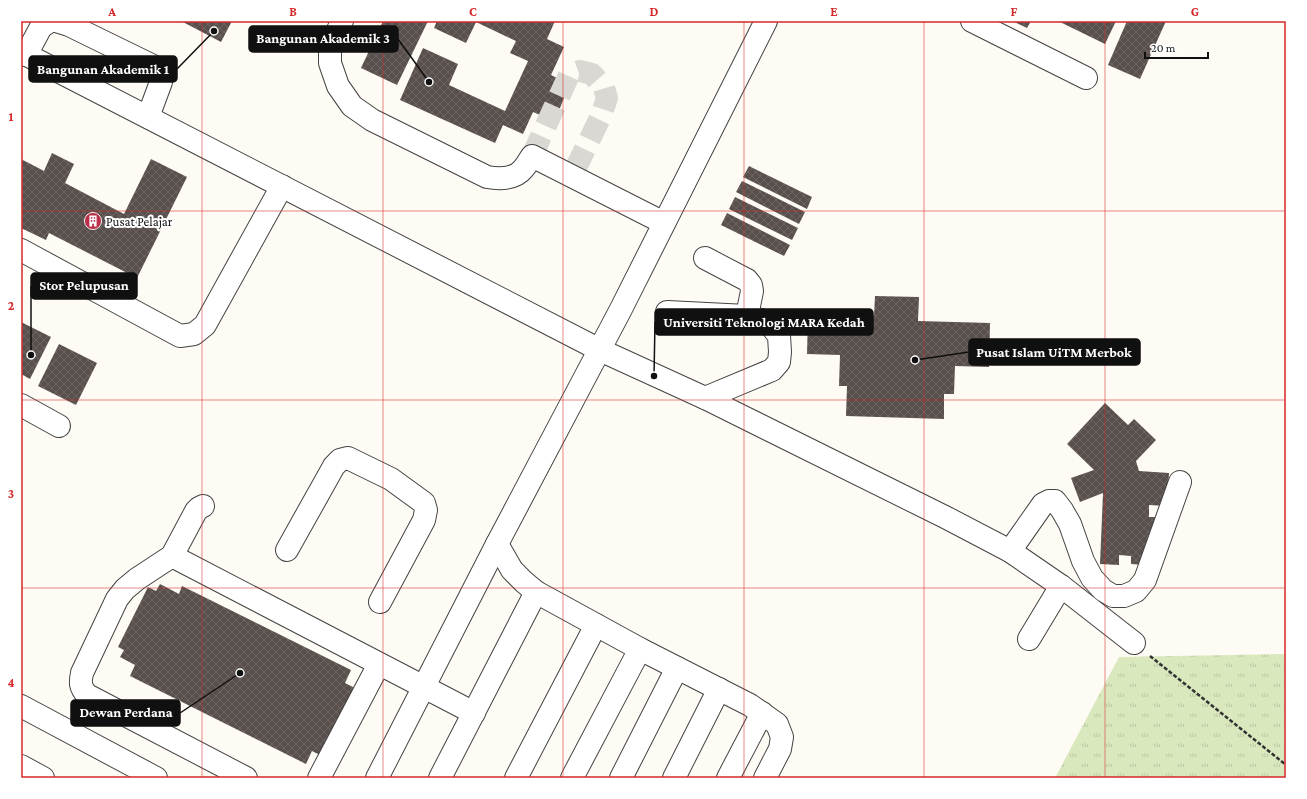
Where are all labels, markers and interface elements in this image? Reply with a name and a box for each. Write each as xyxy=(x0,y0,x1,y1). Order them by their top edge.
text: A xyxy=(107,4,116,19)
text: B xyxy=(289,4,297,19)
text: C xyxy=(469,4,477,19)
text: D xyxy=(650,4,659,19)
text: E xyxy=(830,4,838,19)
text: F xyxy=(1011,4,1018,19)
text: G xyxy=(1191,4,1199,19)
callout: Bangunan Akademik 3 xyxy=(249,26,398,52)
text: Bangunan Akademik 3 xyxy=(256,30,390,46)
scale bar xyxy=(1145,34,1208,60)
text: 20 m xyxy=(1151,41,1176,55)
callout: Bangunan Akademik 1 xyxy=(29,56,177,82)
text: Bangunan Akademik 1 xyxy=(37,61,169,77)
text: 1 xyxy=(9,109,14,124)
building icon: Pusat Pelajar xyxy=(83,211,103,231)
place label: Pusat Pelajar xyxy=(106,214,173,230)
callout: Stor Pelupusan xyxy=(31,273,137,299)
text: Stor Pelupusan xyxy=(39,277,129,293)
text: 2 xyxy=(8,298,15,313)
callout: Universiti Teknologi MARA Kedah xyxy=(655,309,873,335)
text: Universiti Teknologi MARA Kedah xyxy=(663,314,865,330)
callout: Pusat Islam UiTM Merbok xyxy=(969,339,1140,365)
text: Pusat Islam UiTM Merbok xyxy=(976,344,1132,360)
text: 3 xyxy=(8,486,14,501)
text: 4 xyxy=(7,675,15,690)
callout: Dewan Perdana xyxy=(71,700,180,726)
text: Dewan Perdana xyxy=(79,704,173,720)

